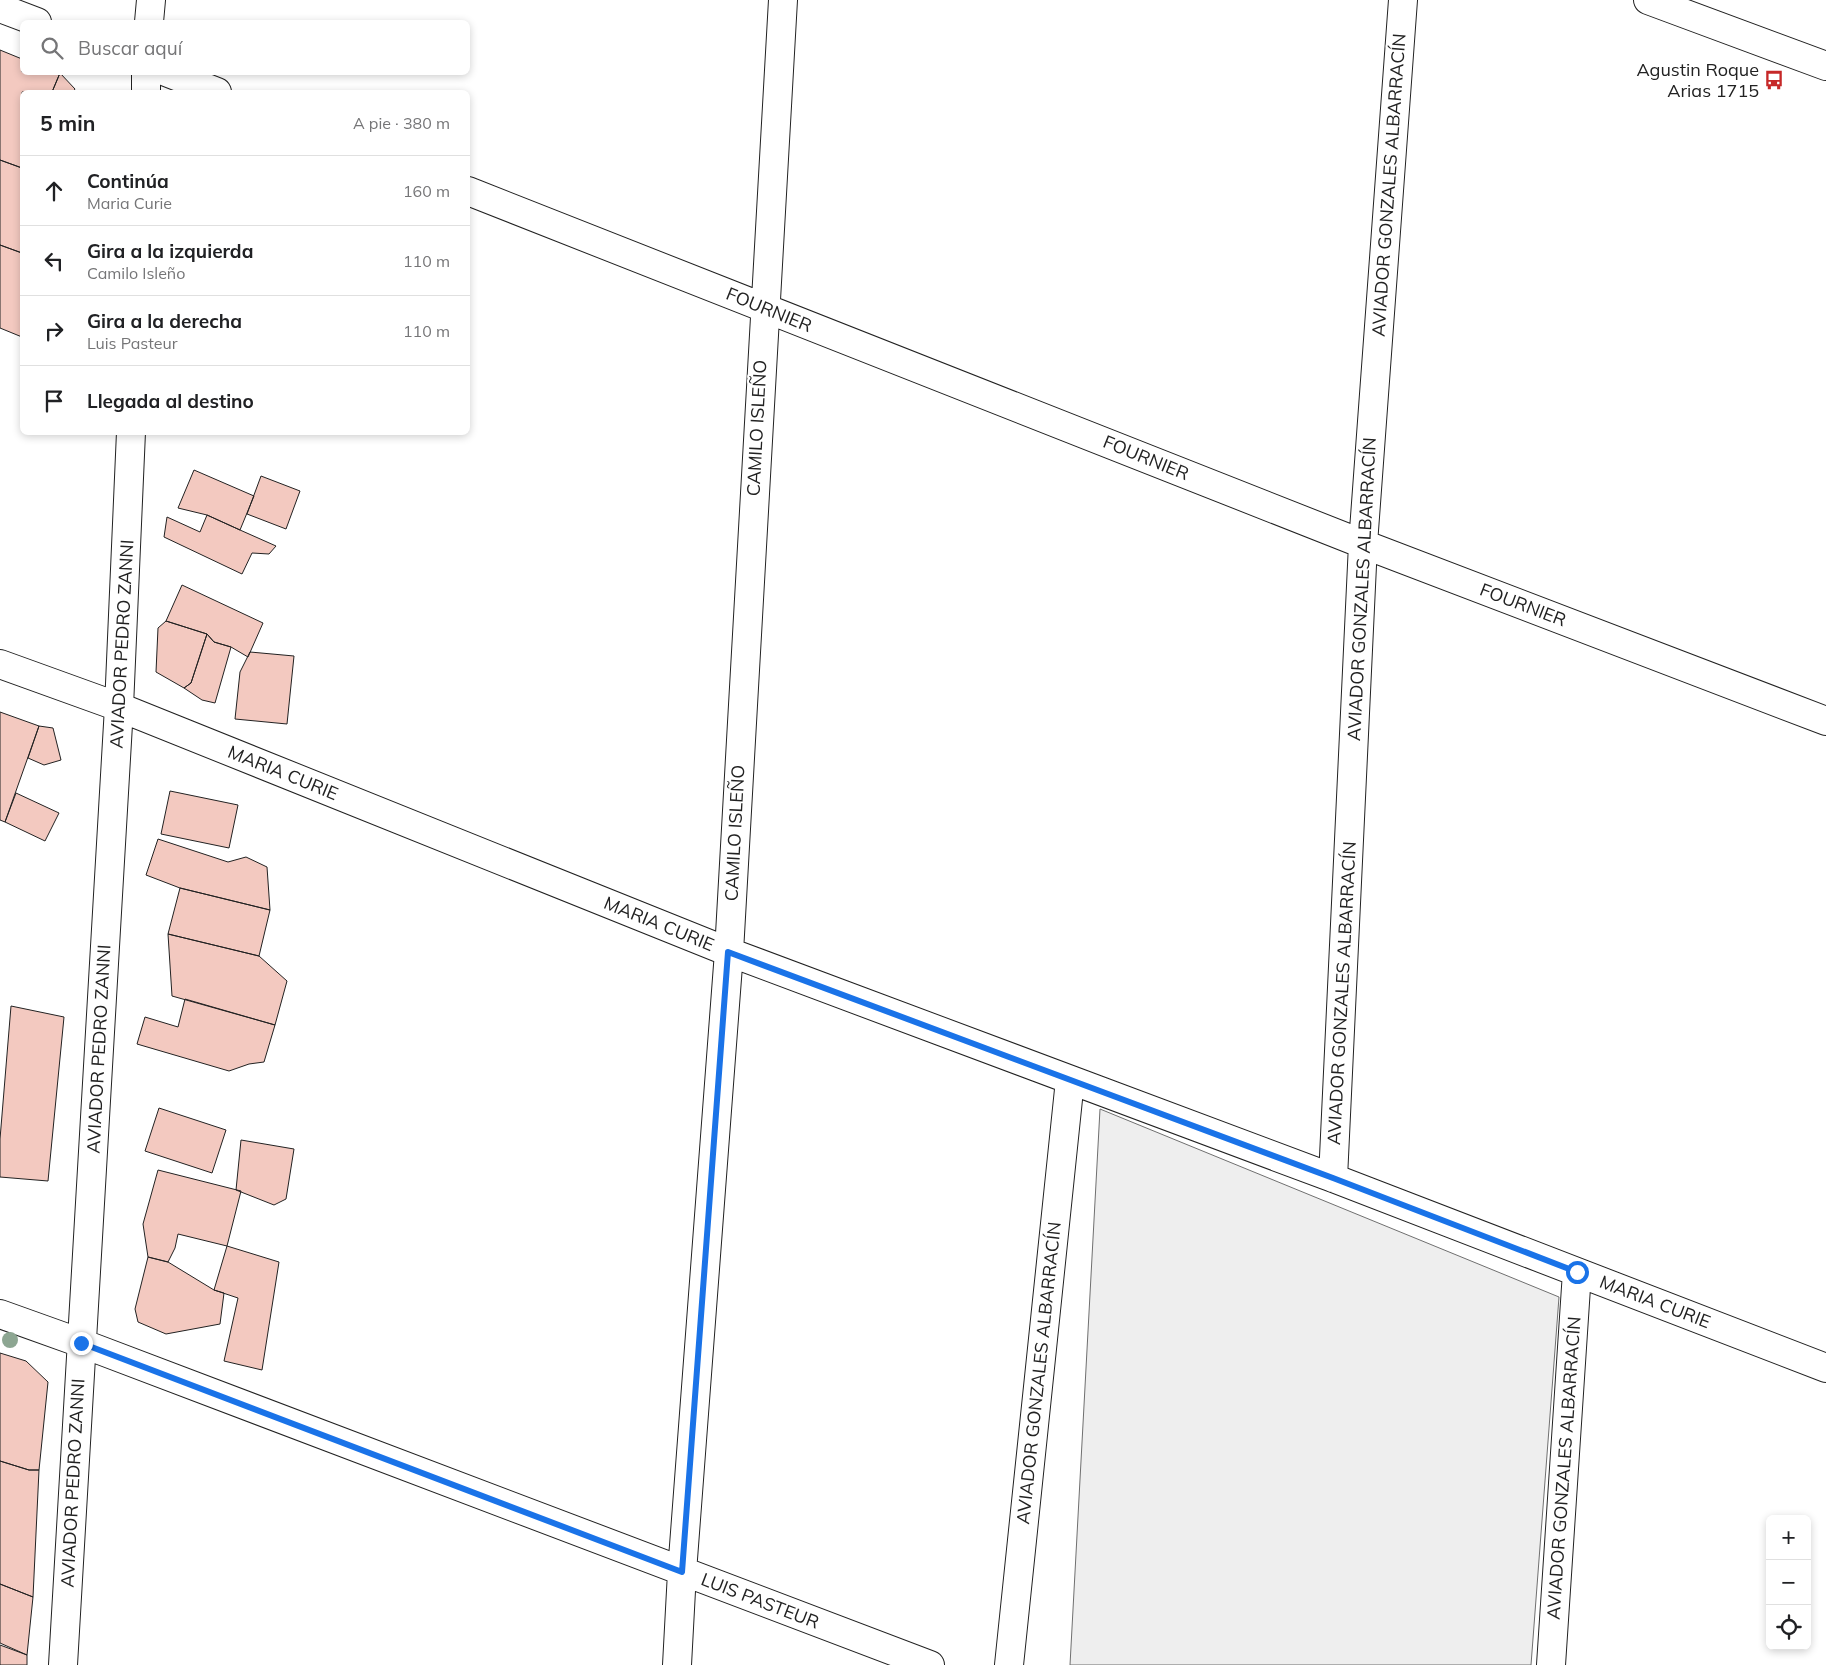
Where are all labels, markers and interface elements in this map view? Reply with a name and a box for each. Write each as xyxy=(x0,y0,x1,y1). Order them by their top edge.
search box xyxy=(20,20,470,75)
street label: AVIADOR GONZALES ALBARRACÍN xyxy=(1366,32,1411,337)
icon: search xyxy=(38,34,66,62)
text: Buscar aquí xyxy=(78,36,182,60)
place label: Agustin Roque Arias 1715 xyxy=(1636,58,1759,102)
bus stop icon: Agustin Roque Arias 1715 xyxy=(1763,69,1785,91)
text: 5 min xyxy=(40,110,95,136)
text: A pie · 380 m xyxy=(353,113,450,133)
text: Continúa xyxy=(87,169,169,193)
icon: ahead xyxy=(40,177,68,205)
text: 160 m xyxy=(403,181,450,201)
text: Maria Curie xyxy=(87,193,172,213)
text: Gira a la izquierda xyxy=(87,239,253,263)
icon: left xyxy=(40,247,68,275)
text: 110 m xyxy=(403,251,450,271)
text: Camilo Isleño xyxy=(87,263,185,283)
street label: FOURNIER xyxy=(723,282,815,337)
text: Gira a la derecha xyxy=(87,309,242,333)
icon: right xyxy=(40,317,68,345)
text: 110 m xyxy=(403,321,450,341)
text: Luis Pasteur xyxy=(87,333,177,353)
street label: CAMILO ISLEÑO xyxy=(741,359,772,497)
icon: arrive xyxy=(40,387,68,415)
text: Llegada al destino xyxy=(87,389,254,413)
street label: FOURNIER xyxy=(1100,430,1192,485)
street label: AVIADOR GONZALES ALBARRACÍN xyxy=(1342,437,1381,741)
street label: AVIADOR PEDRO ZANNI xyxy=(105,539,138,749)
street label: FOURNIER xyxy=(1477,578,1570,631)
street label: MARIA CURIE xyxy=(225,740,342,805)
street label: CAMILO ISLEÑO xyxy=(719,764,750,902)
street label: AVIADOR GONZALES ALBARRACÍN xyxy=(1322,841,1361,1145)
street label: MARIA CURIE xyxy=(601,891,718,956)
street label: AVIADOR PEDRO ZANNI xyxy=(82,944,115,1154)
street label: AVIADOR GONZALES ALBARRACÍN xyxy=(1011,1221,1066,1525)
route start xyxy=(1566,1261,1589,1284)
street label: MARIA CURIE xyxy=(1597,1270,1714,1333)
street label: AVIADOR GONZALES ALBARRACÍN xyxy=(1541,1315,1586,1620)
route end xyxy=(70,1332,93,1355)
street label: AVIADOR PEDRO ZANNI xyxy=(56,1378,89,1588)
map controls xyxy=(1766,1515,1811,1650)
button: + xyxy=(1766,1515,1811,1560)
button: − xyxy=(1766,1560,1811,1605)
street label: LUIS PASTEUR xyxy=(698,1567,822,1634)
button: locate xyxy=(1766,1605,1811,1650)

